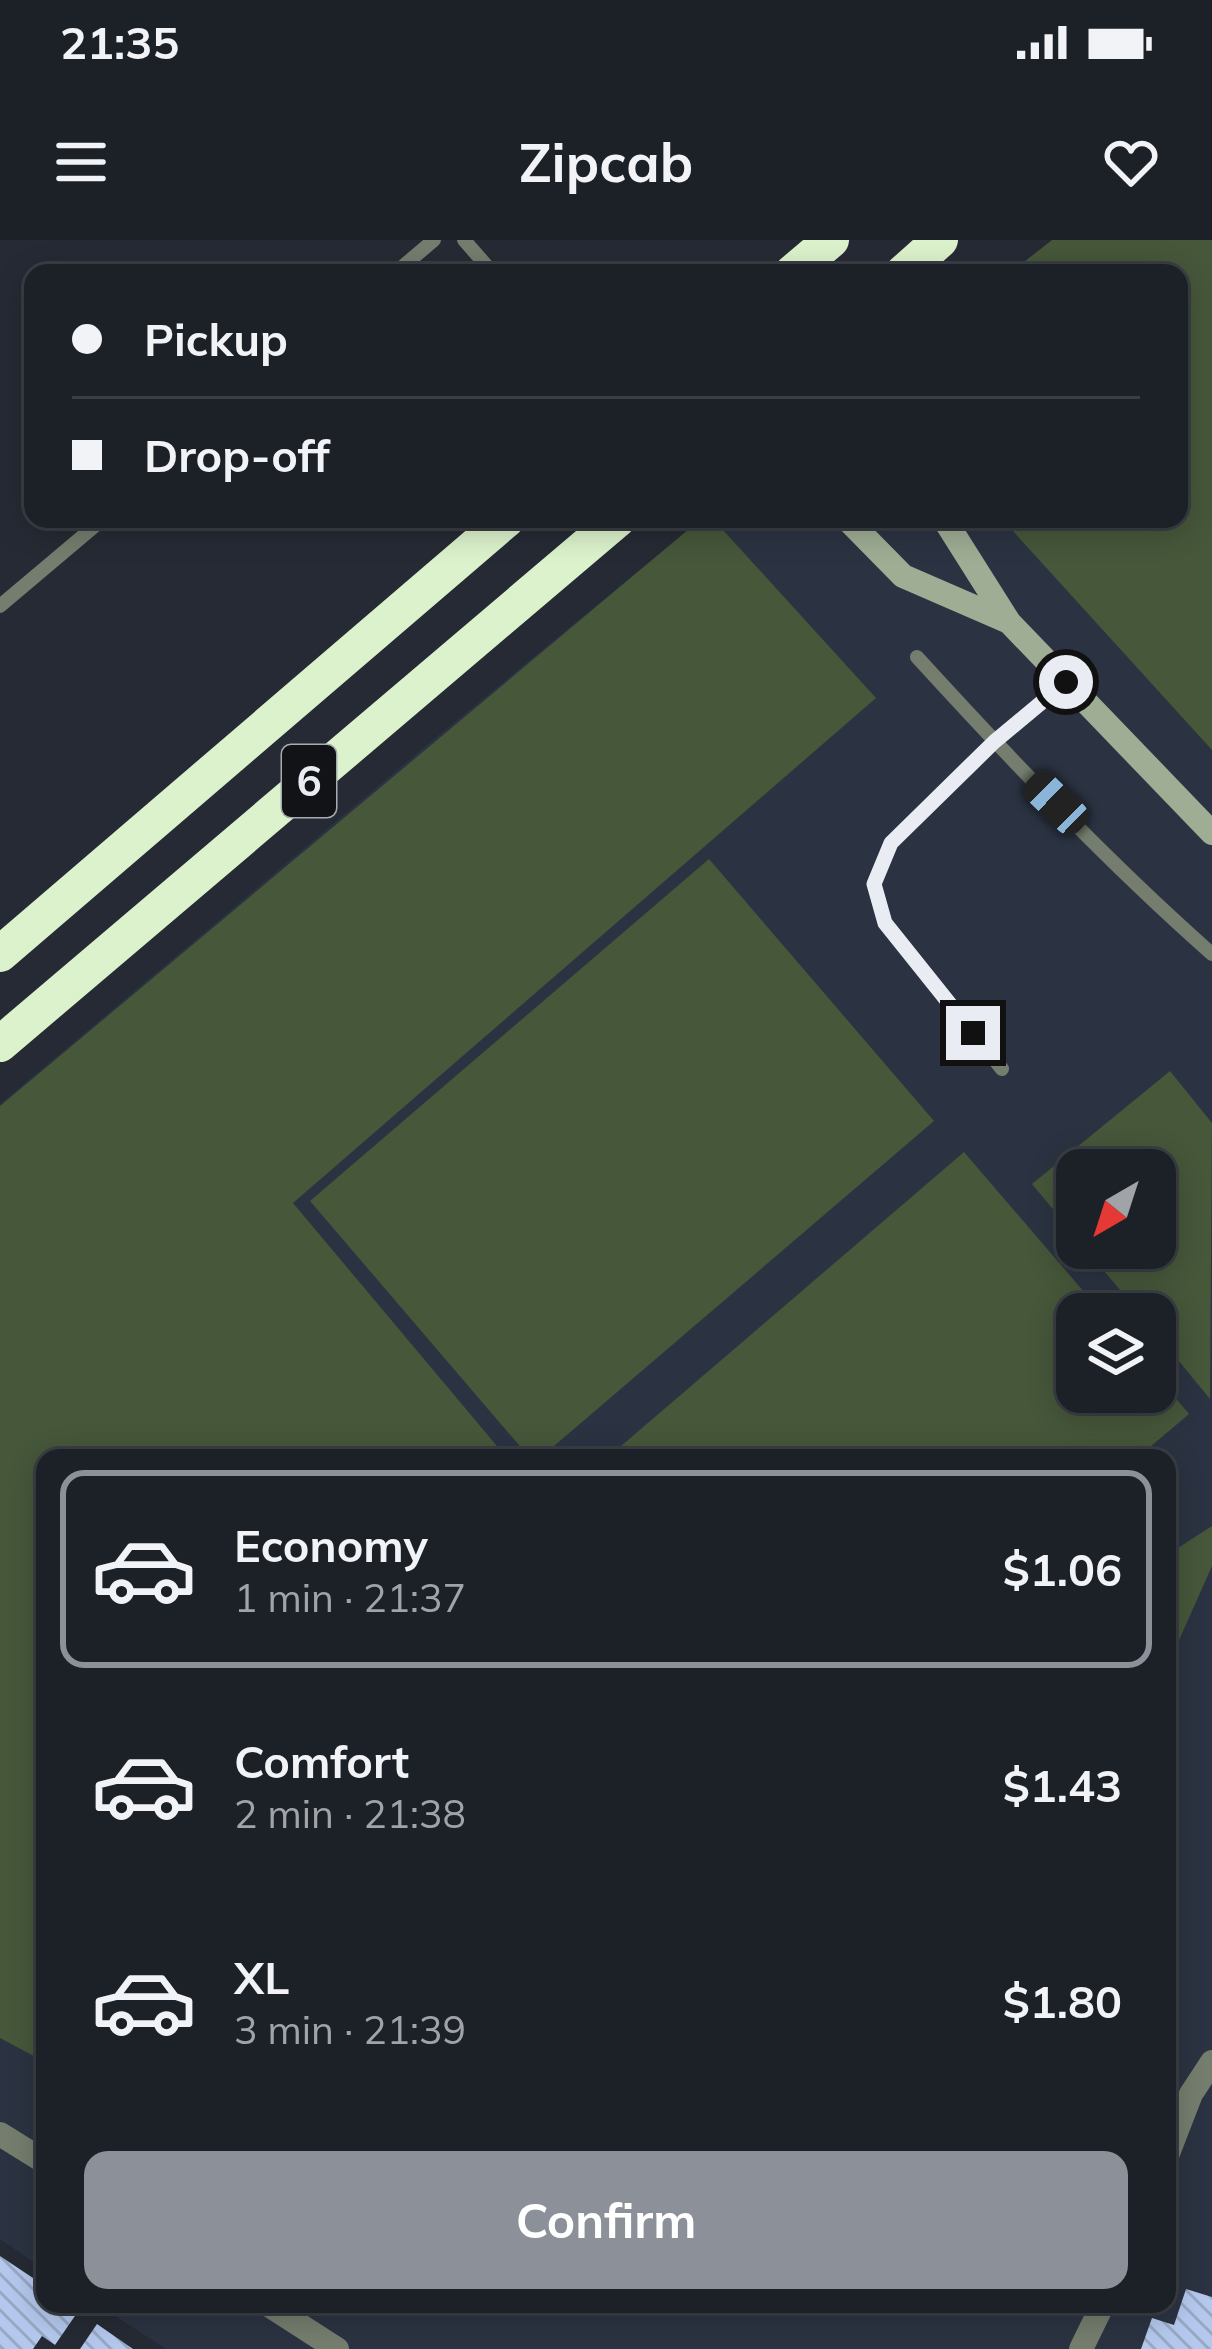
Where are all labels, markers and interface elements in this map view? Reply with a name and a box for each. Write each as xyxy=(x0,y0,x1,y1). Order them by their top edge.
text: 21:35 xyxy=(60,14,179,70)
text: Zipcab xyxy=(519,128,693,196)
icon: menu xyxy=(48,129,114,195)
icon: heart xyxy=(1098,129,1164,195)
text: Pickup xyxy=(144,311,288,367)
text: Drop-off xyxy=(144,427,330,483)
route start xyxy=(1039,655,1093,709)
road number: 6 xyxy=(282,745,336,817)
car xyxy=(1018,765,1094,841)
route end xyxy=(946,1006,1000,1060)
north arrow xyxy=(1056,1149,1176,1269)
map controls xyxy=(1056,1149,1176,1413)
button: layers xyxy=(1056,1293,1176,1413)
icon: car xyxy=(90,1515,198,1623)
text: Economy xyxy=(234,1517,428,1573)
text: $1.06 xyxy=(1003,1541,1122,1597)
text: 1 min · 21:37 xyxy=(234,1573,466,1622)
icon: car xyxy=(90,1731,198,1839)
text: Comfort xyxy=(234,1733,409,1789)
text: $1.43 xyxy=(1003,1757,1122,1813)
text: 2 min · 21:38 xyxy=(234,1789,466,1838)
icon: car xyxy=(90,1947,198,2055)
text: XL xyxy=(234,1949,289,2005)
text: $1.80 xyxy=(1003,1973,1122,2029)
text: 3 min · 21:39 xyxy=(234,2005,466,2054)
button: Confirm xyxy=(84,2151,1128,2289)

